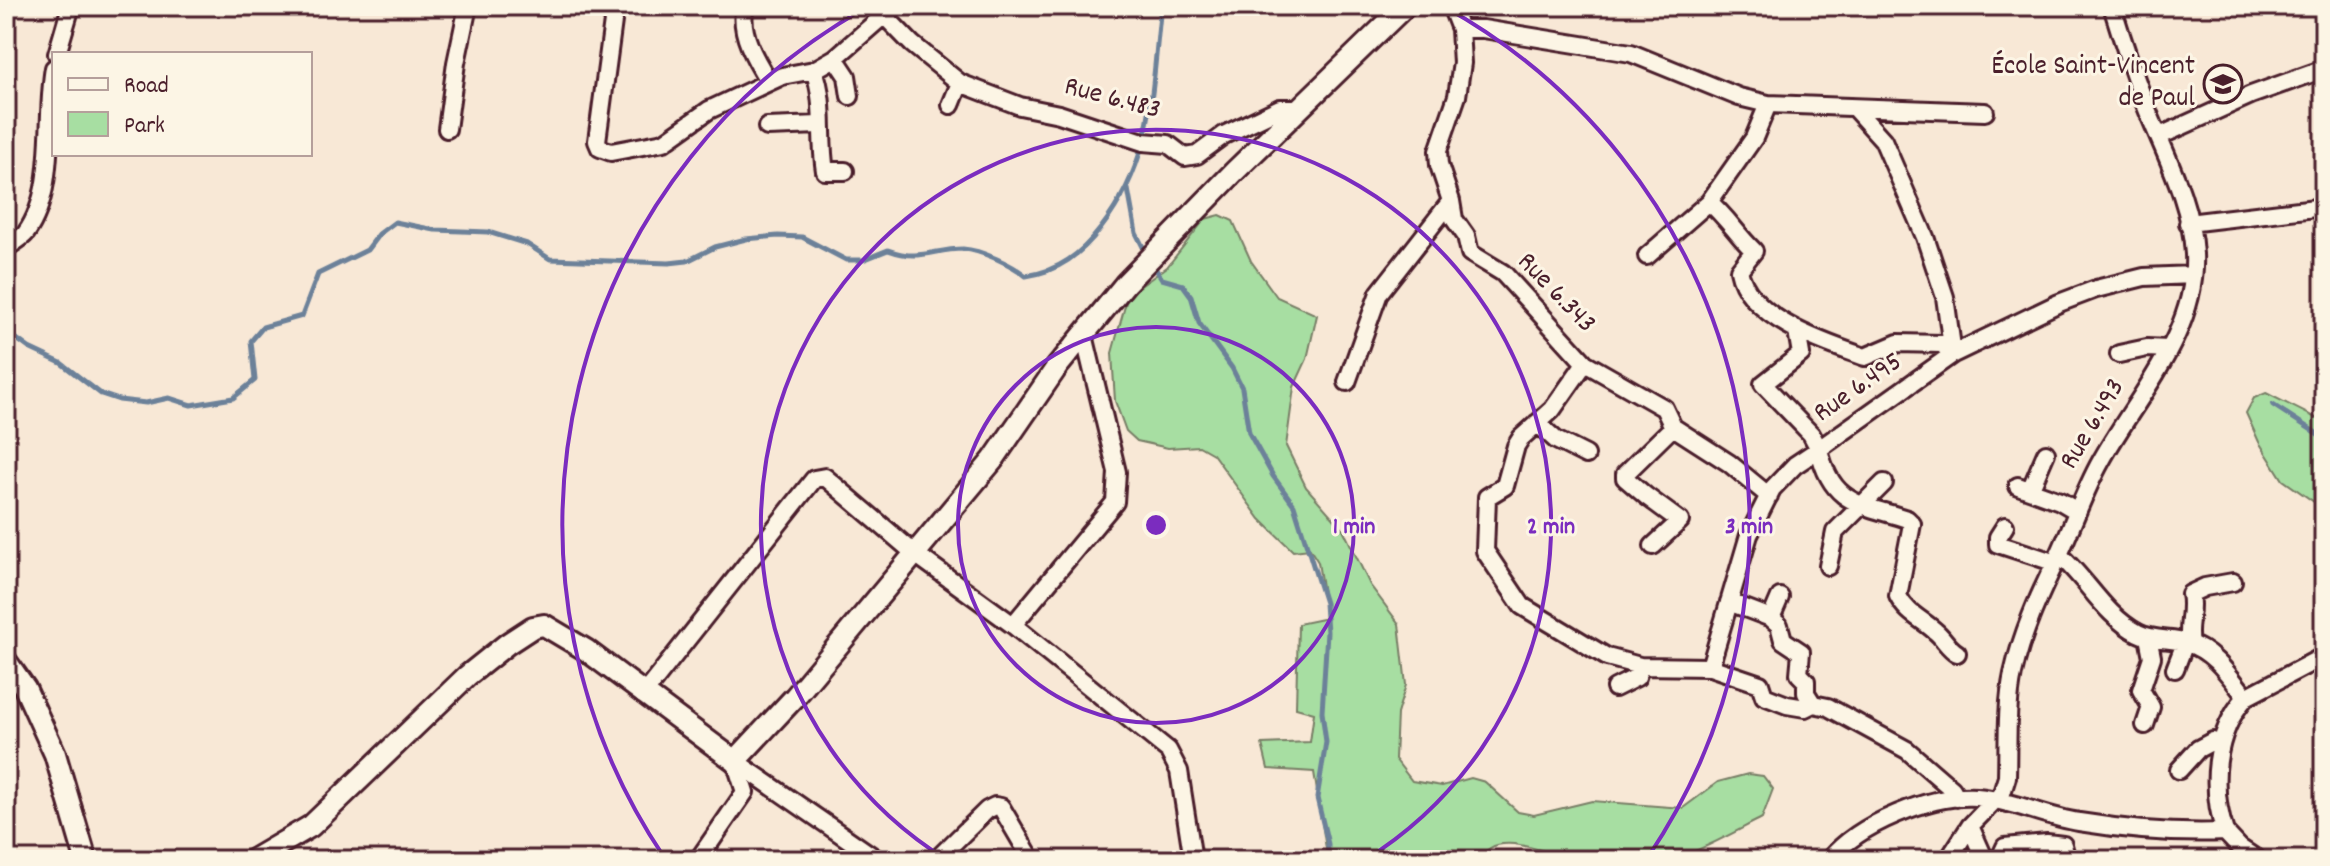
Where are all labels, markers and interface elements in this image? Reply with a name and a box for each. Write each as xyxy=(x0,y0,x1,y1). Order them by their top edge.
place label: École Saint-Vincent de Paul xyxy=(1991,48,2195,120)
legend xyxy=(52,52,312,156)
school or university icon: École Saint-Vincent de Paul xyxy=(2202,63,2244,105)
street label: Rue 6.483 xyxy=(1059,68,1165,132)
text: Road xyxy=(124,70,169,104)
text: Park xyxy=(124,110,165,144)
street label: Rue 6.343 xyxy=(1506,244,1604,344)
street label: Rue 6.495 xyxy=(1806,344,1912,434)
street label: Rue 6.493 xyxy=(2051,372,2137,478)
centre of rings xyxy=(1142,511,1170,539)
text: 1 min xyxy=(1333,511,1375,545)
text: 2 min xyxy=(1527,511,1575,545)
text: 3 min xyxy=(1725,511,1773,545)

